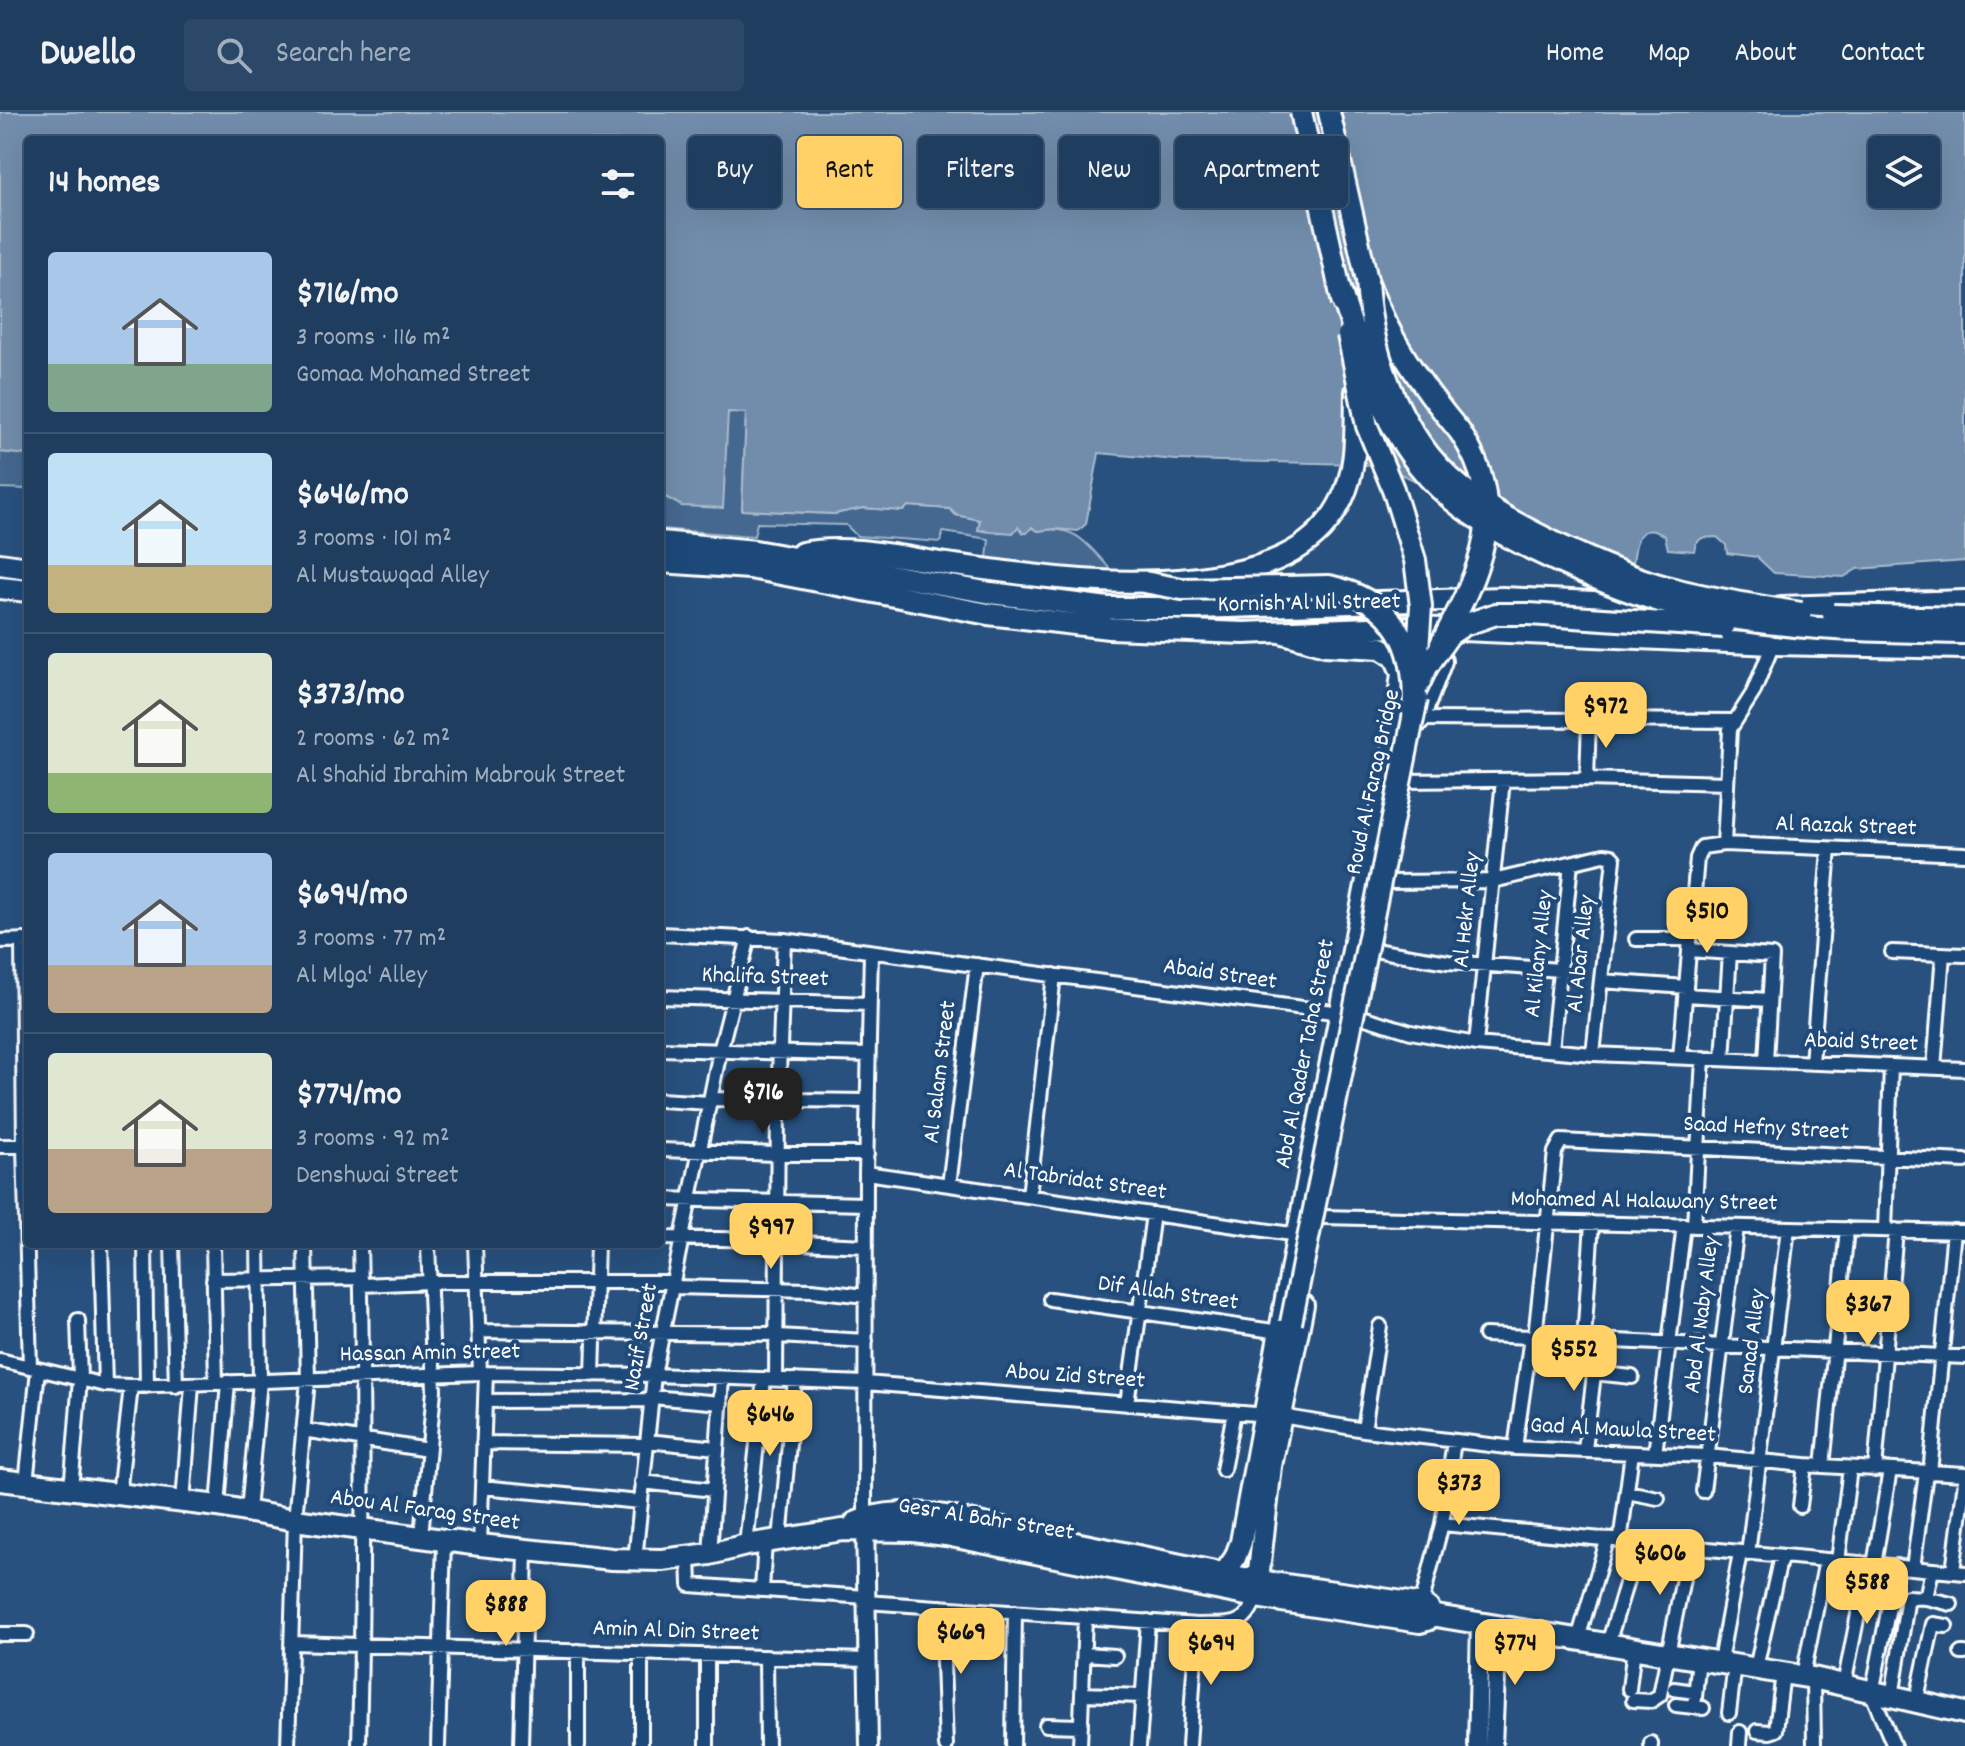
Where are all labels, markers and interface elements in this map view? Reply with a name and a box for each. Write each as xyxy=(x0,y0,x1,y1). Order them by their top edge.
search box xyxy=(184,19,744,91)
text: Dwello xyxy=(40,28,136,83)
icon: search xyxy=(212,33,256,77)
text: Search here xyxy=(276,34,411,77)
text: Home xyxy=(1546,35,1604,75)
text: Map xyxy=(1648,35,1690,75)
text: About xyxy=(1734,35,1797,75)
text: Contact xyxy=(1841,35,1925,75)
chip: Buy xyxy=(688,136,781,208)
chip: Rent xyxy=(797,136,902,208)
chip: Filters xyxy=(918,136,1043,208)
chip: New xyxy=(1059,136,1159,208)
chip: Apartment xyxy=(1175,136,1348,208)
map controls xyxy=(1868,136,1940,208)
button: layers xyxy=(1868,136,1940,208)
text: 14 homes xyxy=(48,160,161,209)
icon: filters xyxy=(596,162,640,206)
text: $716/mo xyxy=(296,271,399,320)
icon: home xyxy=(112,284,208,380)
text: 3 rooms · 116 m² xyxy=(296,320,450,357)
text: Gomaa Mohamed Street xyxy=(296,357,530,394)
text: $646/mo xyxy=(296,472,409,521)
icon: home xyxy=(112,485,208,581)
text: 3 rooms · 101 m² xyxy=(296,521,452,558)
text: Al Mustawqad Alley xyxy=(296,558,489,595)
street label: Kornish Al Nil Street xyxy=(1217,585,1401,623)
text: $373/mo xyxy=(296,672,405,721)
pin: $972 xyxy=(1559,682,1653,750)
icon: home xyxy=(112,685,208,781)
street label: Roud Al Farag Bridge xyxy=(1338,686,1410,878)
text: $972 xyxy=(1583,689,1629,726)
text: 2 rooms · 62 m² xyxy=(296,721,450,758)
text: Al Shahid Ibrahim Mabrouk Street xyxy=(296,758,625,795)
street label: Al Razak Street xyxy=(1775,808,1917,846)
street label: Al Hekr Alley xyxy=(1445,849,1491,970)
text: $694/mo xyxy=(296,872,408,921)
icon: home xyxy=(112,885,208,981)
street label: Al Kilany Alley xyxy=(1516,887,1564,1019)
pin: $510 xyxy=(1660,887,1754,955)
street label: Al Abar Alley xyxy=(1559,892,1605,1015)
text: $510 xyxy=(1684,894,1730,931)
text: 3 rooms · 77 m² xyxy=(296,921,446,958)
street label: Abd Al Qader Taha Street xyxy=(1267,936,1345,1172)
street label: Abaid Street xyxy=(1161,950,1279,1000)
text: Al Mlga' Alley xyxy=(296,958,427,995)
street label: Khalifa Street xyxy=(701,959,829,997)
street label: Al Salam Street xyxy=(915,999,967,1145)
street label: Abaid Street xyxy=(1803,1024,1919,1062)
pin: $716 xyxy=(716,1068,810,1136)
text: $774/mo xyxy=(296,1072,402,1121)
text: $716 xyxy=(742,1075,784,1112)
icon: home xyxy=(112,1085,208,1181)
street label: Saad Hefny Street xyxy=(1682,1108,1850,1150)
text: 3 rooms · 92 m² xyxy=(296,1121,450,1158)
street label: Al Tabridat Street xyxy=(1001,1154,1169,1210)
text: Denshwai Street xyxy=(296,1158,459,1195)
street label: Mohamed Al Halawany Street xyxy=(1510,1183,1778,1221)
pin: $997 xyxy=(724,1203,818,1271)
text: $997 xyxy=(748,1210,794,1247)
street label: Abd Al Naby Alley xyxy=(1676,1233,1730,1396)
street label: Dif Allah Street xyxy=(1096,1267,1240,1321)
street label: Nazif Street xyxy=(616,1280,668,1394)
pin: $367 xyxy=(1821,1280,1915,1348)
street label: Sanad Alley xyxy=(1730,1286,1776,1397)
text: $367 xyxy=(1844,1287,1892,1324)
pin: $552 xyxy=(1527,1325,1621,1393)
text: $552 xyxy=(1550,1332,1598,1369)
street label: Hassan Amin Street xyxy=(339,1335,521,1373)
street label: Abou Zid Street xyxy=(1004,1355,1146,1399)
pin: $646 xyxy=(723,1390,817,1458)
text: $646 xyxy=(745,1397,795,1434)
street label: Gad Al Mawla Street xyxy=(1529,1409,1717,1453)
pin: $373 xyxy=(1412,1459,1506,1527)
text: $373 xyxy=(1436,1466,1482,1503)
street label: Abou Al Farag Street xyxy=(328,1481,522,1541)
street label: Gesr Al Bahr Street xyxy=(896,1489,1077,1551)
pin: $606 xyxy=(1613,1529,1707,1597)
text: $606 xyxy=(1634,1536,1686,1573)
pin: $588 xyxy=(1820,1558,1914,1626)
text: $588 xyxy=(1844,1565,1890,1602)
pin: $888 xyxy=(459,1580,553,1648)
text: $888 xyxy=(484,1587,528,1624)
pin: $669 xyxy=(914,1608,1008,1676)
street label: Amin Al Din Street xyxy=(592,1612,760,1652)
text: $669 xyxy=(936,1615,986,1652)
pin: $694 xyxy=(1164,1619,1258,1687)
pin: $774 xyxy=(1468,1619,1562,1687)
text: $694 xyxy=(1187,1626,1235,1663)
text: $774 xyxy=(1493,1626,1537,1663)

